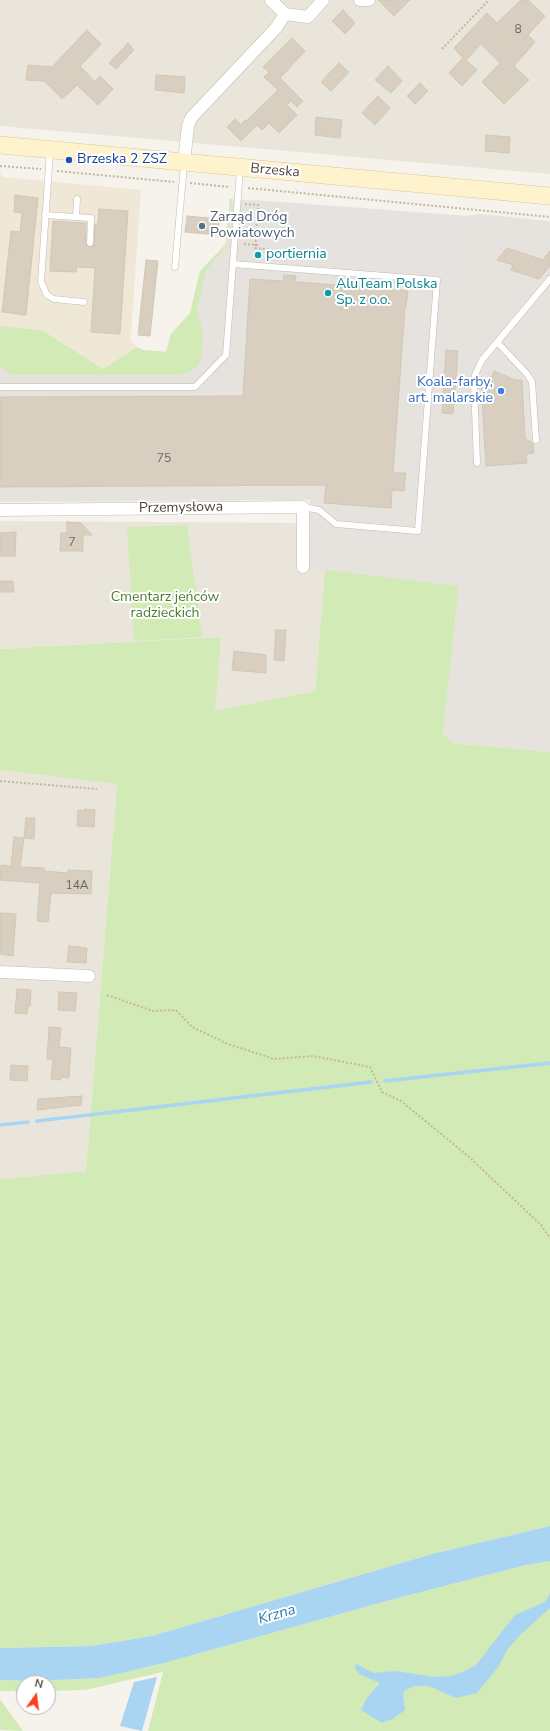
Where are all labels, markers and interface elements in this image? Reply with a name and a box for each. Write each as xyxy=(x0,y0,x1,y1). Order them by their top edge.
house number: 8 xyxy=(514,23,522,37)
place label: Brzeska 2 ZSZ xyxy=(77,152,167,168)
marker: Brzeska 2 ZSZ xyxy=(64,155,74,165)
street label: Brzeska xyxy=(250,160,300,182)
place label: Zarząd Dróg Powiatowych xyxy=(210,210,295,242)
marker: Zarząd Dróg Powiatowych xyxy=(197,221,207,231)
place label: portiernia xyxy=(266,247,327,263)
marker: portiernia xyxy=(253,250,263,260)
place label: AluTeam Polska Sp. z o.o. xyxy=(336,277,438,310)
marker: AluTeam Polska Sp. z o.o. xyxy=(323,288,333,298)
place label: Koala-farby, art. malarskie xyxy=(408,375,493,408)
marker: Koala-farby, art. malarskie xyxy=(496,386,506,396)
house number: 75 xyxy=(157,452,171,466)
street label: Przemysłowa xyxy=(139,499,223,517)
house number: 7 xyxy=(68,536,76,550)
park label: Cmentarz jeńców radzieckich xyxy=(111,590,219,622)
house number: 14A xyxy=(65,879,89,893)
water label: Krzna xyxy=(256,1601,298,1629)
north arrow xyxy=(16,1675,56,1715)
text: N xyxy=(33,1676,45,1692)

